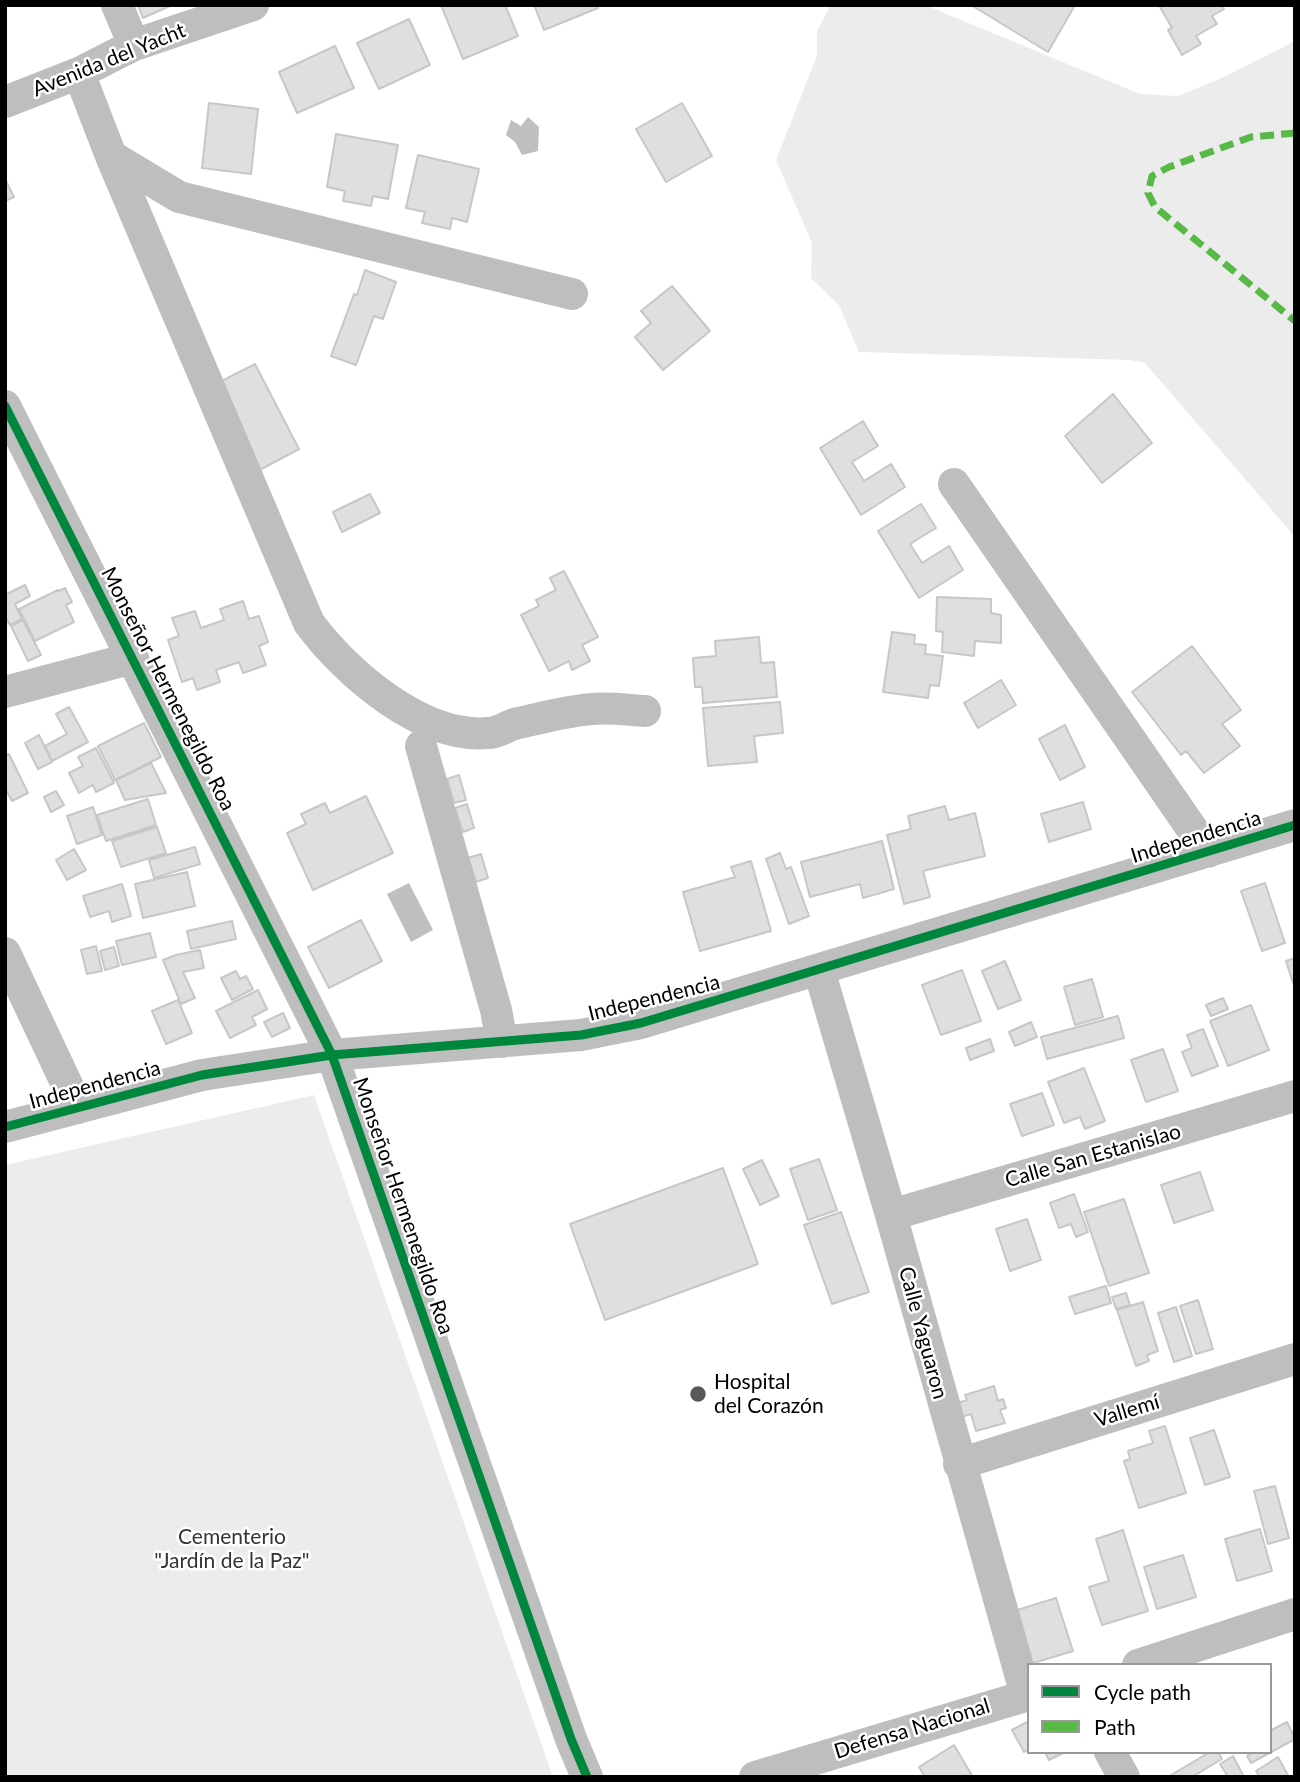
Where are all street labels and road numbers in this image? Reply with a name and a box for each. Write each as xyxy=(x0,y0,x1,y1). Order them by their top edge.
street label: Avenida del Yacht xyxy=(29,18,189,102)
street label: Monseñor Hermenegildo Roa xyxy=(95,563,241,815)
street label: Independencia xyxy=(1128,805,1264,869)
street label: Independencia xyxy=(585,969,723,1027)
street label: Independencia xyxy=(27,1055,163,1115)
street label: Monseñor Hermenegildo Roa xyxy=(347,1074,459,1338)
street label: Calle San Estanislao xyxy=(1002,1119,1184,1193)
street label: Calle Yaguaron xyxy=(893,1264,953,1402)
street label: Vallemí xyxy=(1092,1389,1162,1433)
street label: Defensa Nacional xyxy=(831,1693,993,1765)

